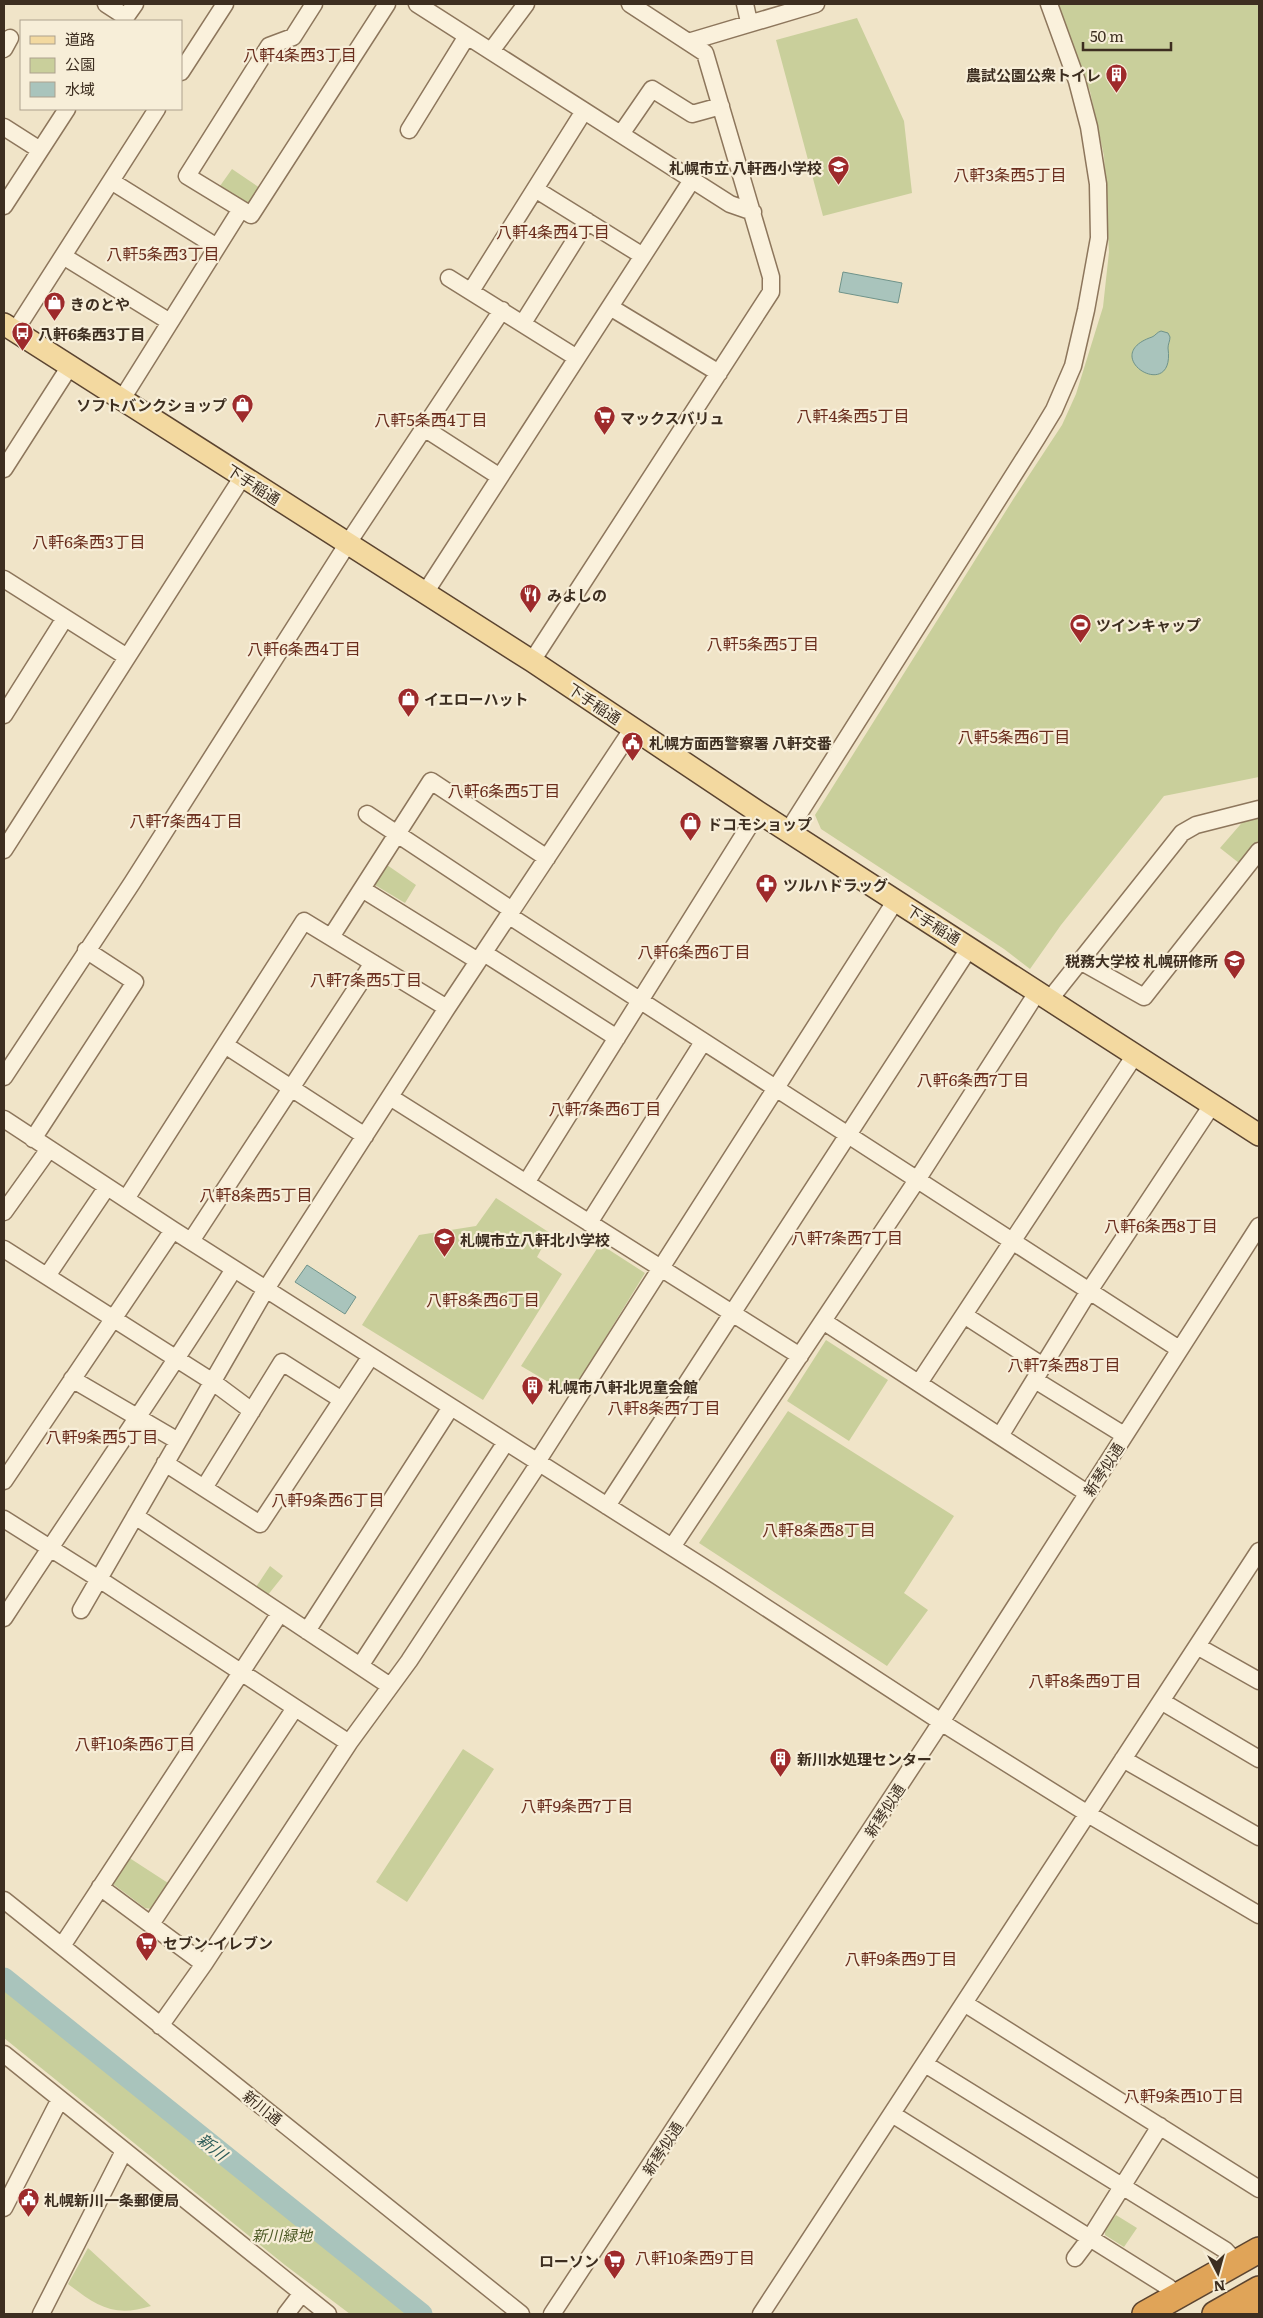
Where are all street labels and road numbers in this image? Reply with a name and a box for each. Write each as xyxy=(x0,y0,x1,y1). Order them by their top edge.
street label: 下手稲通 xyxy=(223,458,285,510)
street label: 下手稲通 xyxy=(564,677,626,729)
street label: 下手稲通 xyxy=(902,898,966,950)
street label: 新琴似通 xyxy=(1077,1438,1129,1500)
street label: 新琴似通 xyxy=(858,1779,910,1841)
street label: 新川通 xyxy=(238,2084,288,2130)
street label: 新琴似通 xyxy=(636,2117,688,2179)

